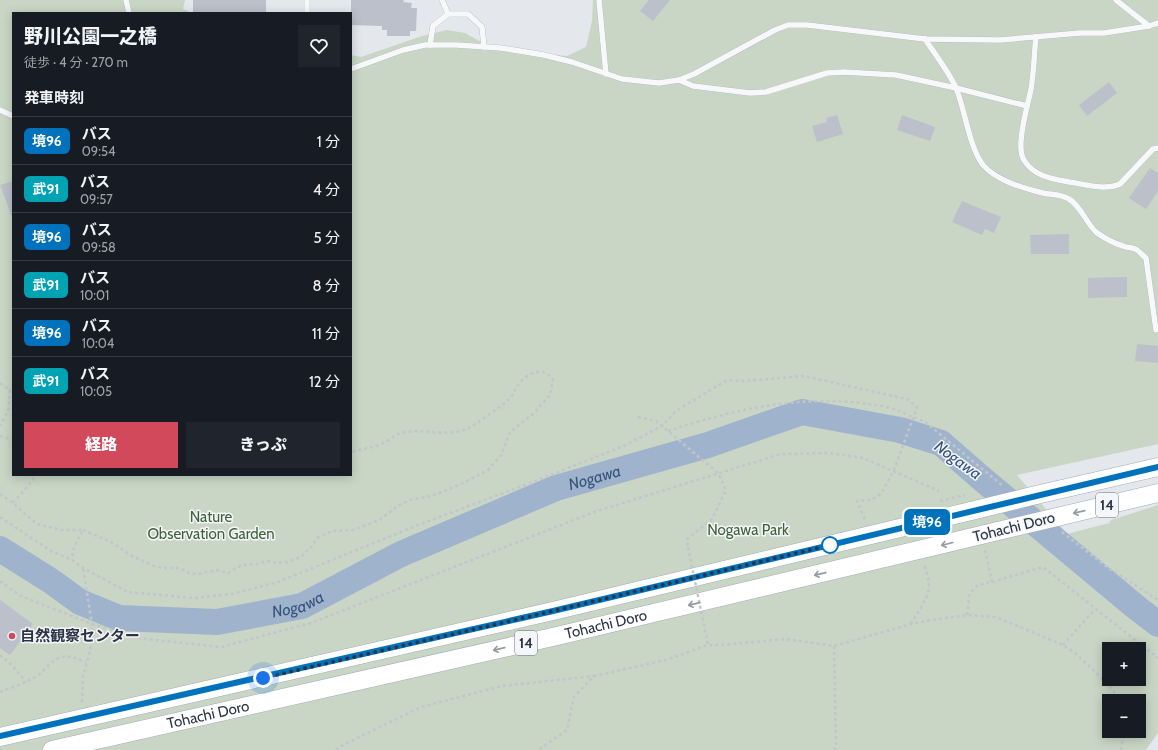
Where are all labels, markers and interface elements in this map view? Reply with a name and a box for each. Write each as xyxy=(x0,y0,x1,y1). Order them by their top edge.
text: 野川公園一之橋 xyxy=(24,25,157,48)
button: heart xyxy=(298,25,340,67)
text: 徒歩 · 4 分 · 270 m xyxy=(24,54,128,70)
text: 発車時刻 xyxy=(24,89,84,107)
text: バス xyxy=(82,125,112,143)
text: 境96 xyxy=(32,132,62,150)
text: 1 分 xyxy=(317,133,340,151)
text: 09:54 xyxy=(82,143,115,159)
text: バス xyxy=(80,173,110,191)
text: 武91 xyxy=(32,180,60,198)
text: 4 分 xyxy=(313,181,340,199)
text: 09:57 xyxy=(80,191,113,207)
text: バス xyxy=(82,221,112,239)
text: 境96 xyxy=(32,228,62,246)
text: 5 分 xyxy=(314,229,340,247)
text: 09:58 xyxy=(82,239,116,255)
text: バス xyxy=(80,269,110,287)
text: 武91 xyxy=(32,276,60,294)
text: 8 分 xyxy=(313,277,340,295)
text: 10:01 xyxy=(80,287,109,303)
text: バス xyxy=(82,317,112,335)
text: 境96 xyxy=(32,324,62,342)
text: 11 分 xyxy=(312,325,340,343)
text: 10:04 xyxy=(82,335,114,351)
text: バス xyxy=(80,365,110,383)
text: 武91 xyxy=(32,372,60,390)
text: 12 分 xyxy=(309,373,340,391)
text: 10:05 xyxy=(80,383,112,399)
button: 経路 xyxy=(24,422,178,468)
button: きっぷ xyxy=(186,422,340,468)
water label: Nogawa xyxy=(931,437,985,483)
water label: Nogawa xyxy=(566,461,623,494)
road number: 14 xyxy=(1096,493,1118,517)
park label: Nature Observation Garden xyxy=(147,508,275,543)
street label: Tohachi Doro xyxy=(971,508,1057,546)
line badge: 境96 xyxy=(904,509,950,535)
one-way arrow xyxy=(1073,509,1086,516)
text: 境96 xyxy=(912,513,942,531)
park label: Nogawa Park xyxy=(707,521,789,539)
unlabelled marker xyxy=(821,536,839,554)
one-way arrow xyxy=(941,540,954,548)
one-way arrow xyxy=(814,571,827,578)
water label: Nogawa xyxy=(270,587,327,621)
one-way arrow xyxy=(688,600,701,608)
street label: Tohachi Doro xyxy=(563,606,649,643)
place label: 自然観察センター xyxy=(20,627,140,645)
marker: 自然観察センター xyxy=(7,631,17,641)
road number: 14 xyxy=(515,631,537,655)
map controls xyxy=(1102,642,1146,738)
button: + xyxy=(1102,642,1146,686)
one-way arrow xyxy=(493,646,506,654)
your location xyxy=(253,668,273,688)
button: − xyxy=(1102,694,1146,738)
street label: Tohachi Doro xyxy=(165,697,251,733)

